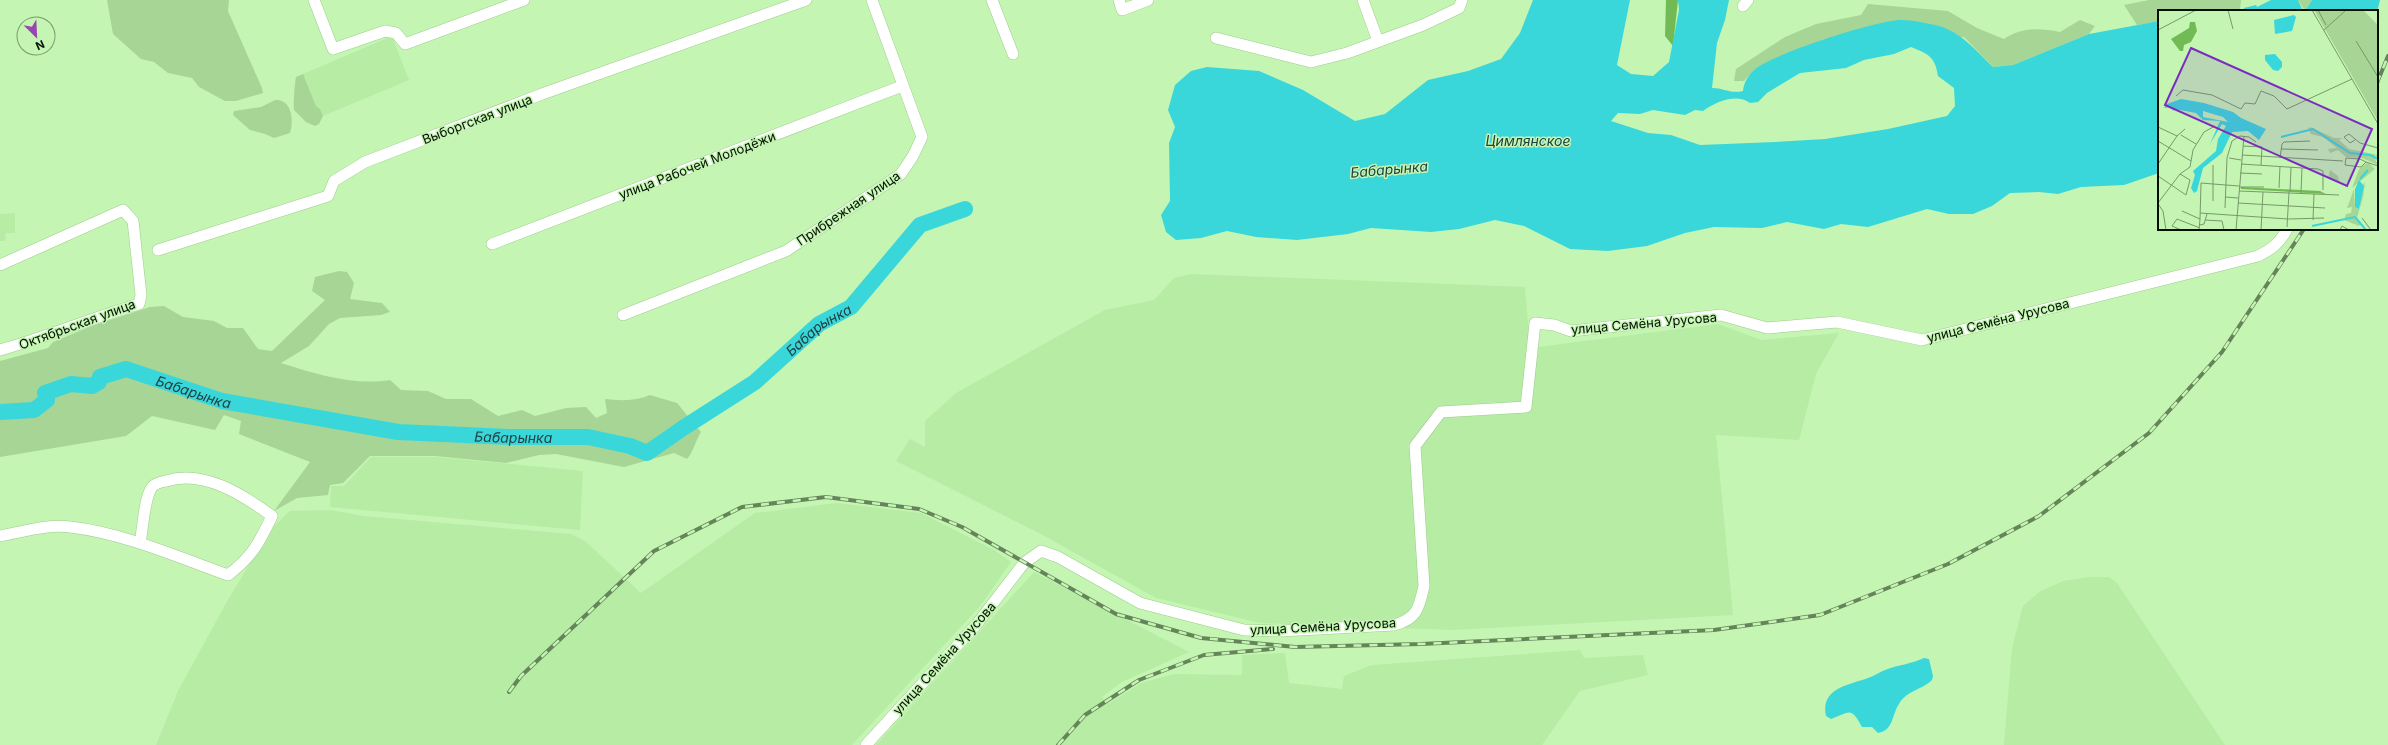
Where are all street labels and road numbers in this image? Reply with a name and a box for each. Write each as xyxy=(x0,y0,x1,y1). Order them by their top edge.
street label: Выборгская улица xyxy=(420,91,534,147)
street label: улица Рабочей Молодёжи xyxy=(616,128,778,202)
street label: Прибрежная улица xyxy=(793,167,903,249)
street label: Октябрьская улица xyxy=(17,295,137,353)
street label: улица Семёна Урусова xyxy=(1925,295,2071,345)
street label: улица Семёна Урусова xyxy=(1570,309,1718,337)
street label: улица Семёна Урусова xyxy=(889,598,999,718)
street label: улица Семёна Урусова xyxy=(1250,614,1396,638)

